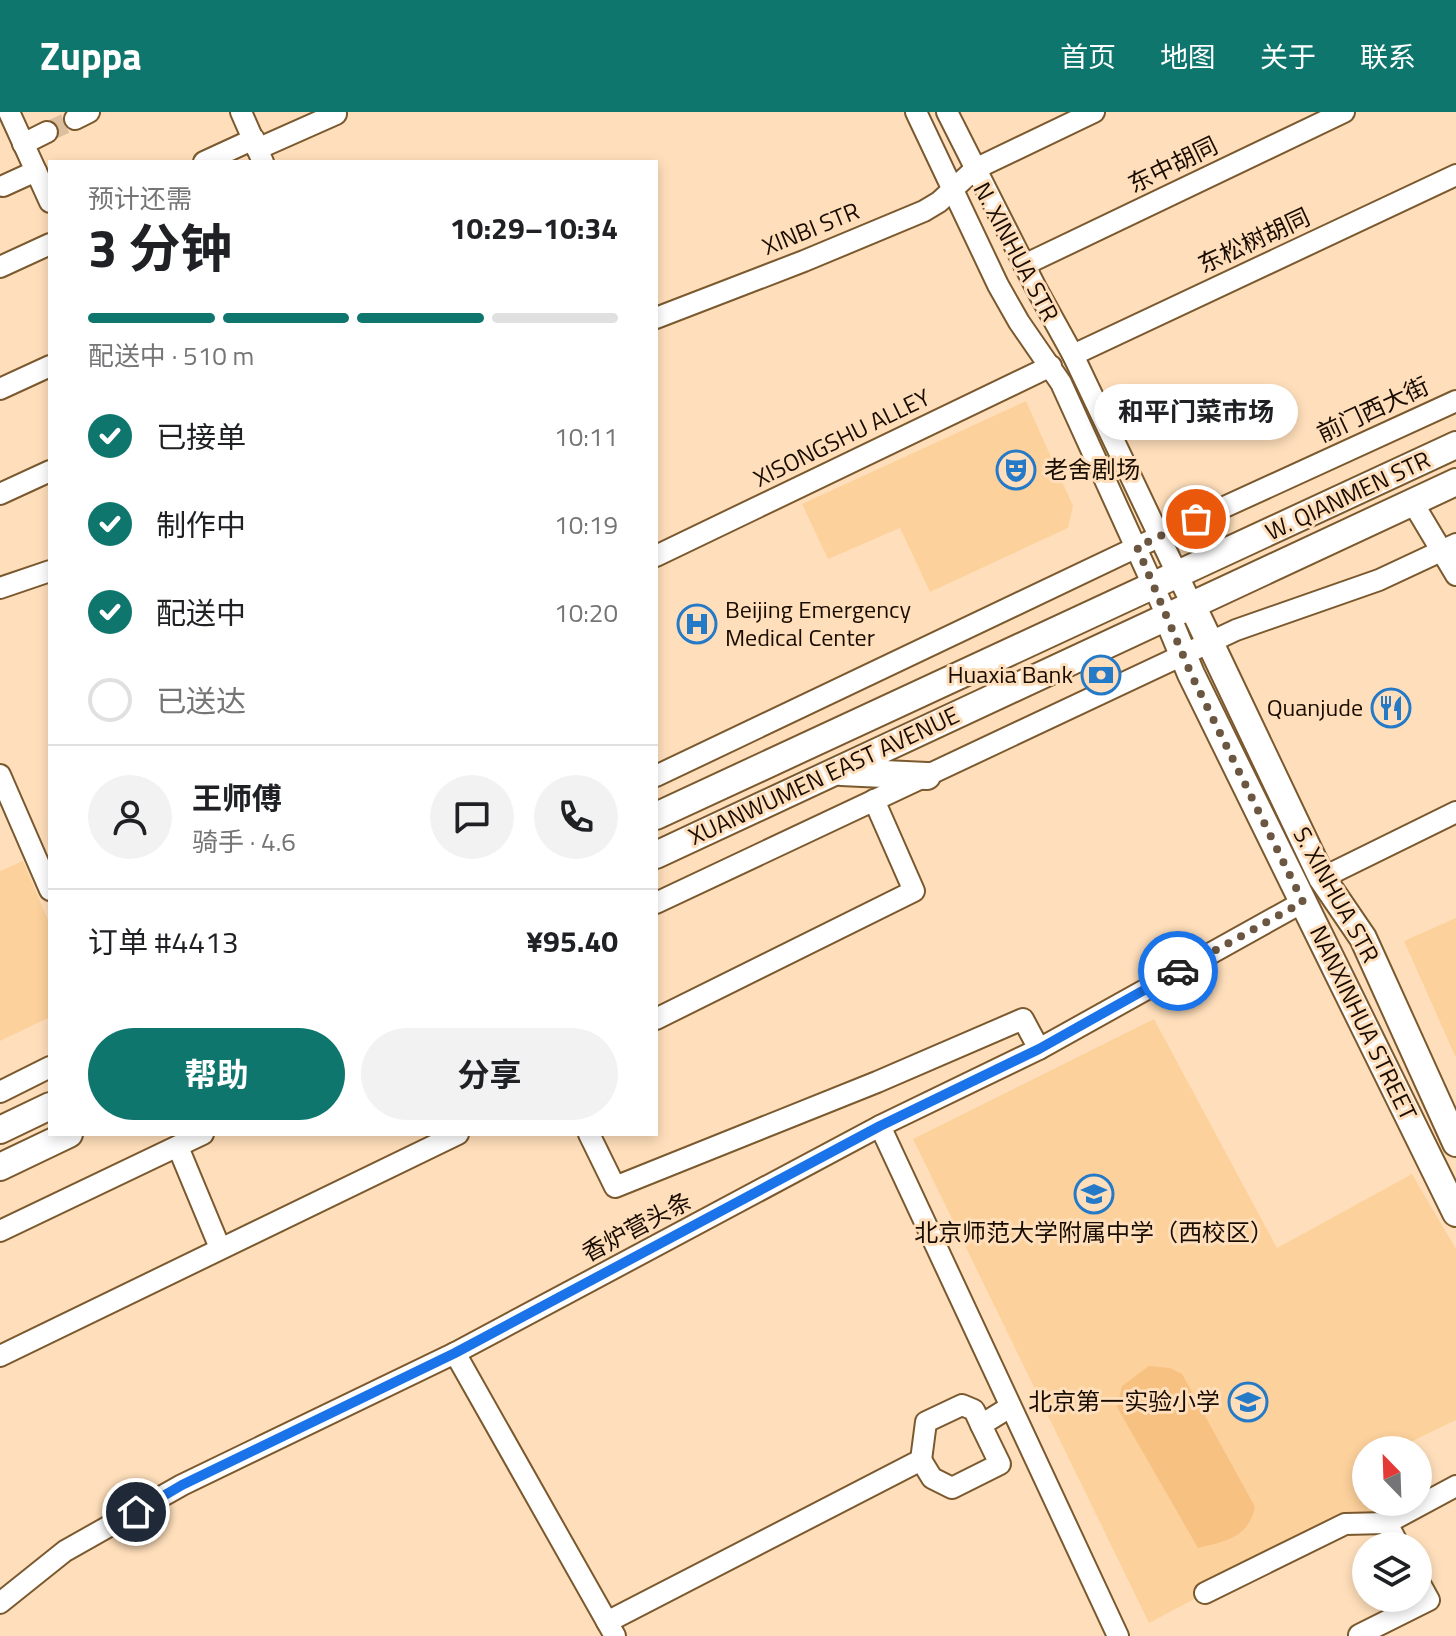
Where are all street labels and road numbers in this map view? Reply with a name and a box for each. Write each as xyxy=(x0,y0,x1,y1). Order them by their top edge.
street label: 东中胡同 xyxy=(1122,127,1224,201)
street label: N. XINHUA STR xyxy=(965,175,1069,328)
street label: XINBI STR xyxy=(757,192,865,264)
street label: 东松树胡同 xyxy=(1192,198,1316,282)
street label: 前门西大街 xyxy=(1311,367,1435,451)
street label: XISONGSHU ALLEY xyxy=(747,379,936,495)
street label: W. QIANMEN STR xyxy=(1259,441,1436,549)
street label: XUANWUMEN EAST AVENUE xyxy=(682,696,965,854)
street label: S. XINHUA STR xyxy=(1285,820,1389,969)
street label: NANXINHUA STREET xyxy=(1301,919,1427,1126)
street label: 香炉营头条 xyxy=(575,1182,698,1270)

